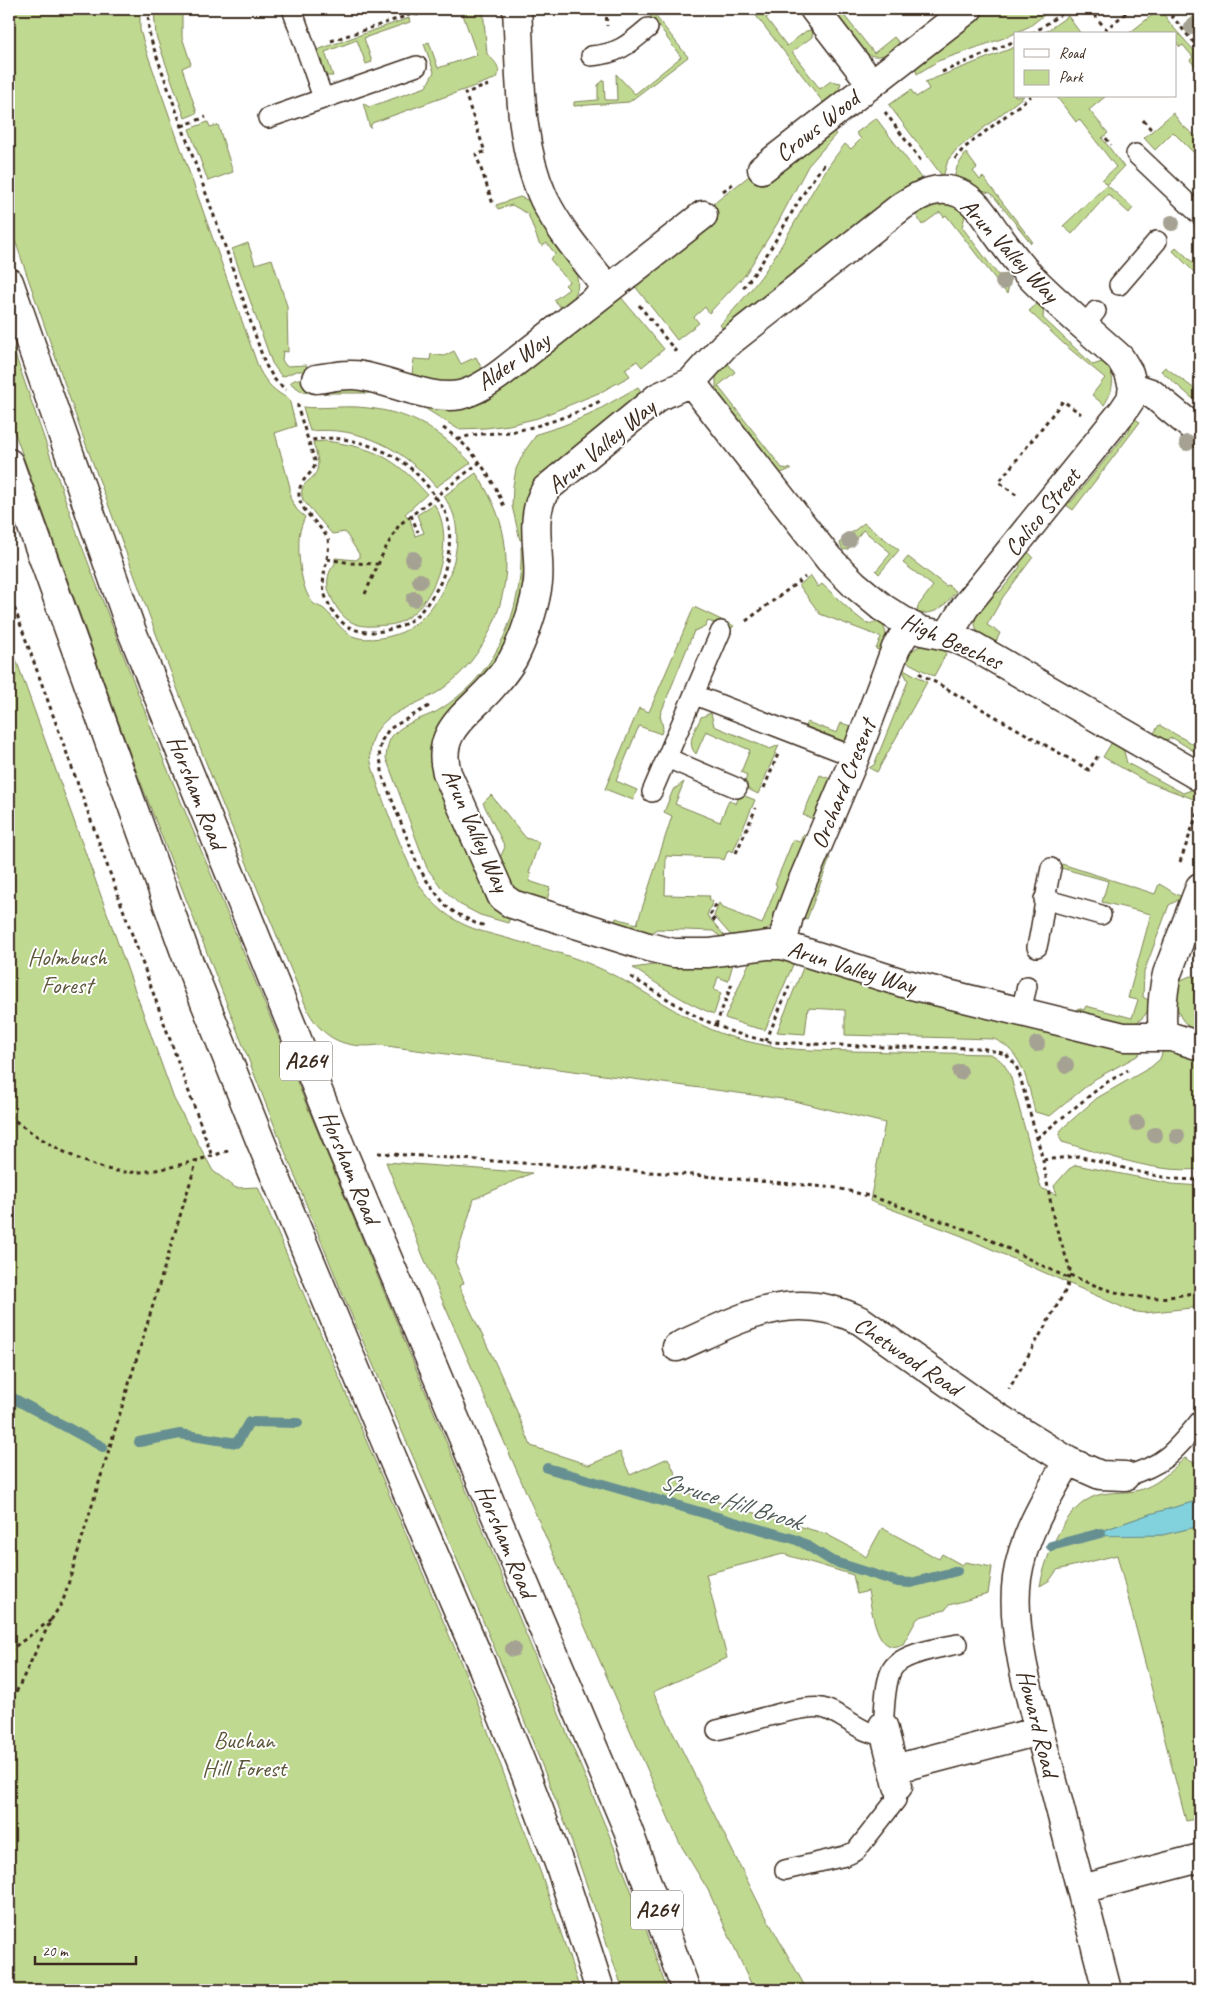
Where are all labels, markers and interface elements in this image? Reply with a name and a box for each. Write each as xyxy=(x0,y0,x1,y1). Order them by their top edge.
legend xyxy=(1014,32,1176,98)
text: Road xyxy=(1059,44,1086,63)
text: Park xyxy=(1059,68,1084,87)
street label: Crows Wood xyxy=(769,82,868,168)
street label: Arun Valley Way xyxy=(954,192,1067,310)
street label: Alder Way xyxy=(470,324,557,397)
street label: Arun Valley Way xyxy=(541,391,663,500)
street label: Calico Street xyxy=(997,460,1088,562)
street label: High Beeches xyxy=(897,605,1009,677)
street label: Orchard Cresent xyxy=(803,712,884,853)
street label: Horsham Road xyxy=(161,731,235,856)
street label: Arun Valley Way xyxy=(435,764,517,898)
street label: Arun Valley Way xyxy=(785,933,921,1001)
park label: Holmbush Forest xyxy=(27,942,108,1000)
road number: A264 xyxy=(280,1042,332,1080)
street label: Horsham Road xyxy=(313,1106,389,1231)
street label: Chetwood Road xyxy=(849,1309,970,1405)
water label: Spruce Hill Brook xyxy=(657,1464,810,1539)
street label: Horsham Road xyxy=(469,1480,545,1605)
street label: Howard Road xyxy=(1010,1667,1067,1783)
park label: Buchan Hill Forest xyxy=(202,1725,288,1783)
road number: A264 xyxy=(631,1890,683,1930)
scale bar xyxy=(35,1934,136,1966)
text: 20 m xyxy=(42,1942,69,1961)

